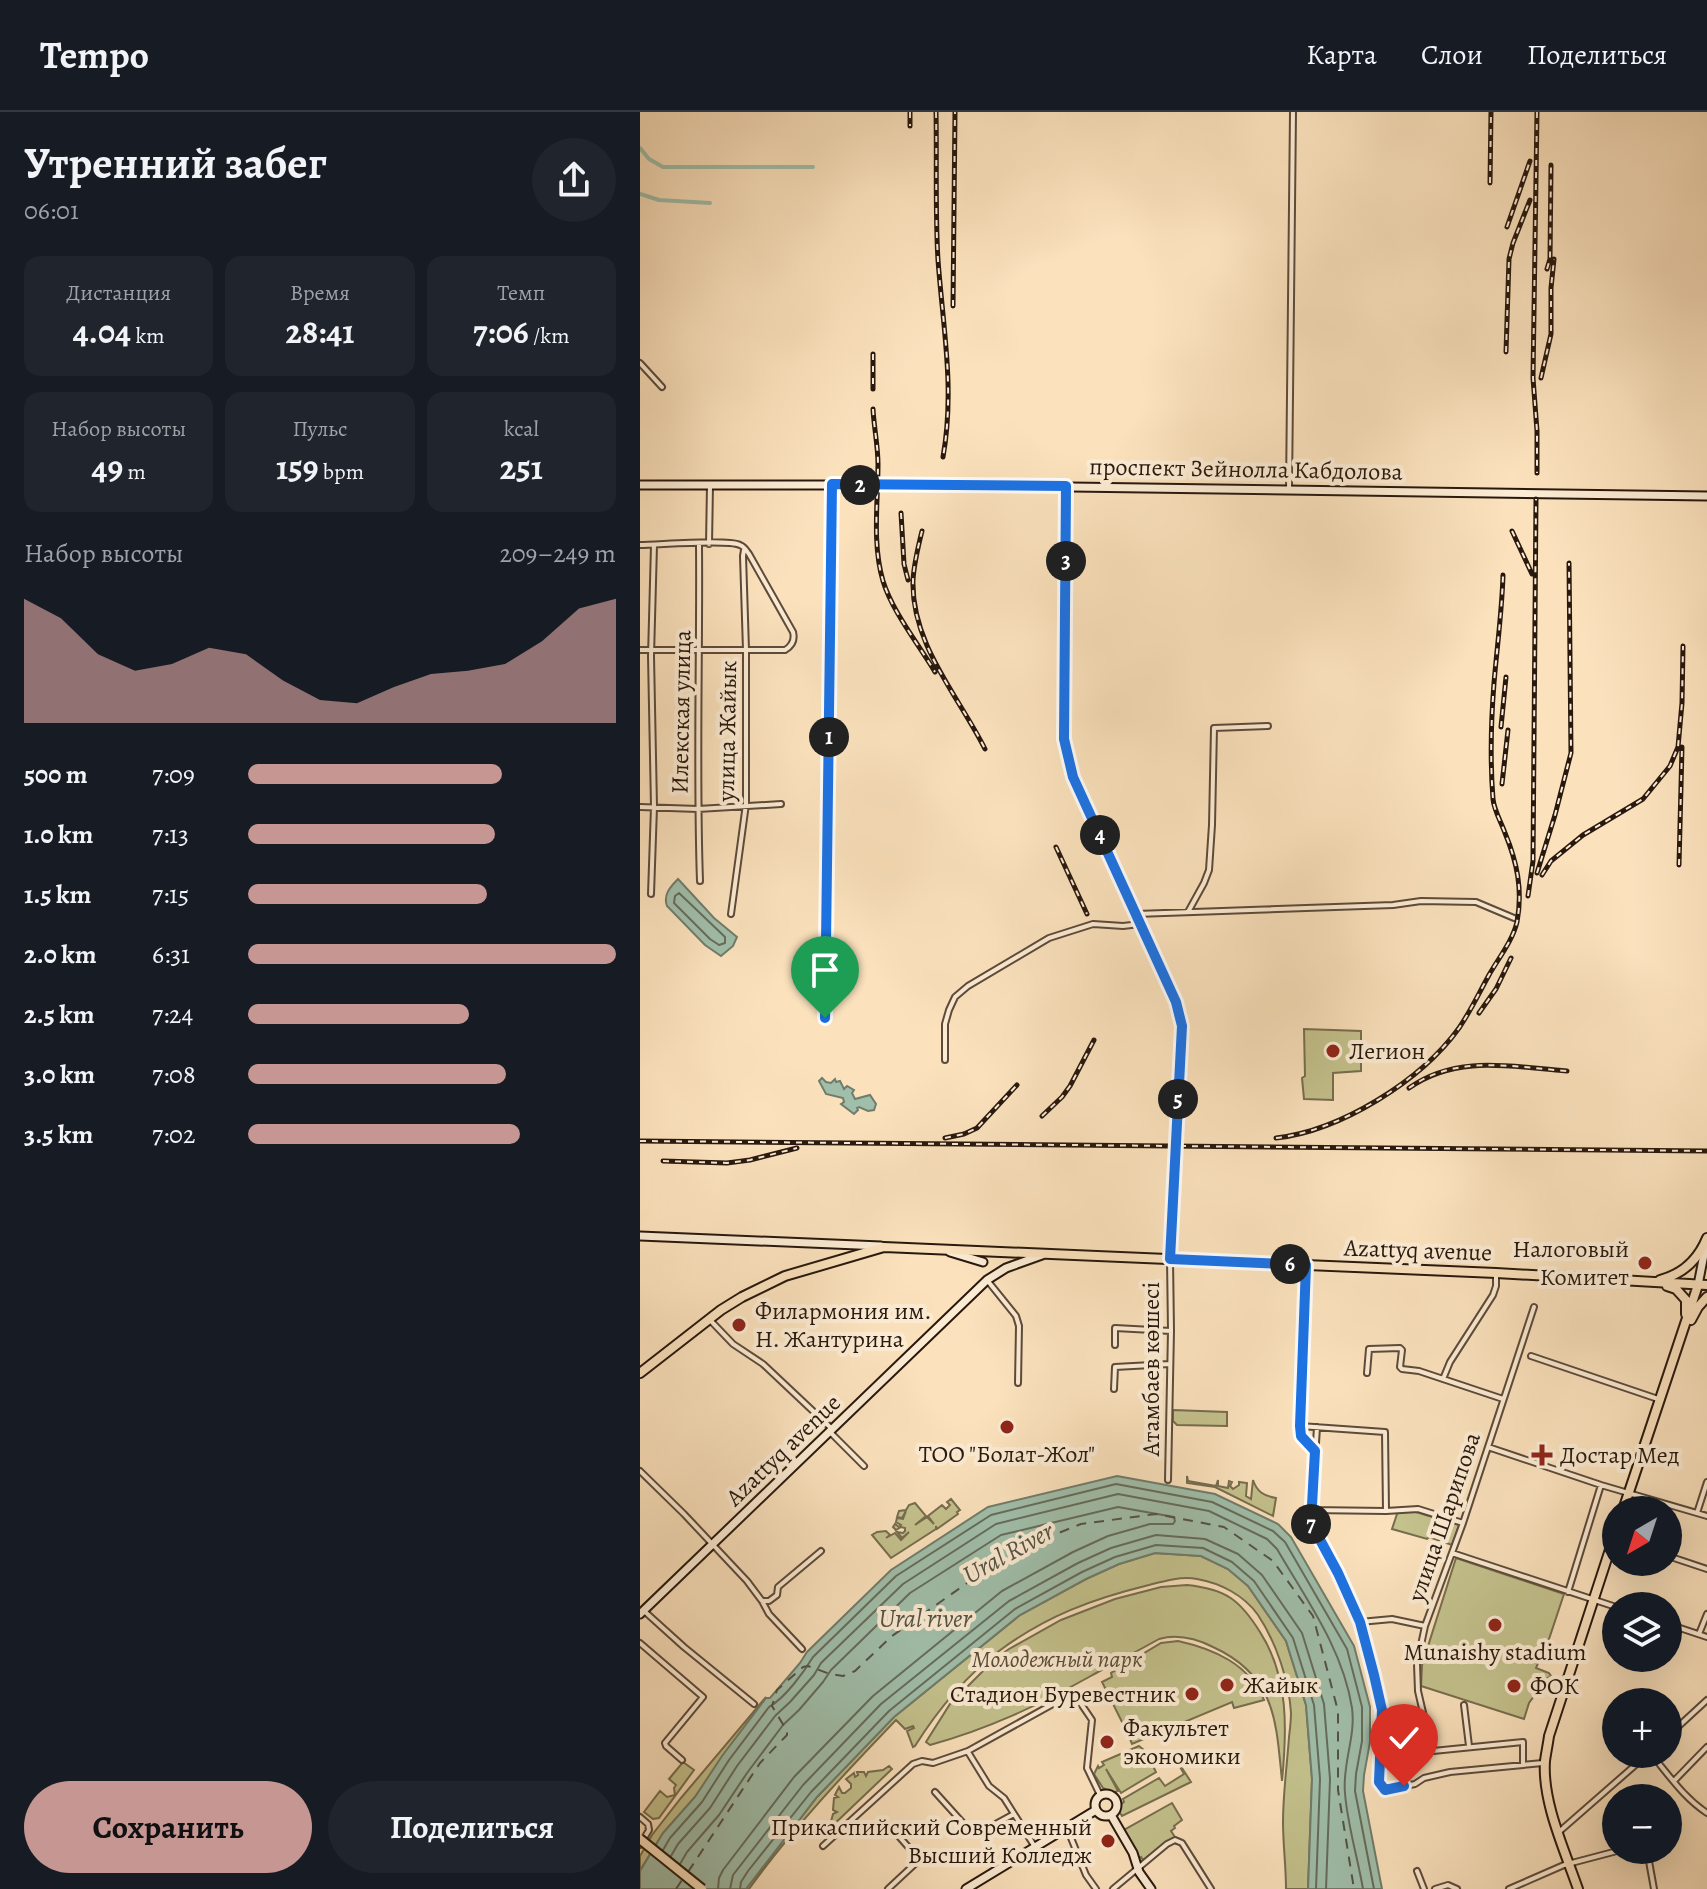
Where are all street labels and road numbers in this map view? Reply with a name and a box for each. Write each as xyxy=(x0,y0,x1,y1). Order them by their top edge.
street label: проспект Зейнолла Кабдолова xyxy=(1089,450,1403,488)
street label: Илекская улица xyxy=(664,630,698,794)
street label: улица Жайык xyxy=(710,660,744,803)
street label: Azattyq avenue xyxy=(1342,1231,1493,1269)
street label: Атамбаев көшесі xyxy=(1135,1282,1167,1457)
street label: Azattyq avenue xyxy=(718,1387,847,1514)
street label: улица Шарипова xyxy=(1400,1428,1488,1607)

